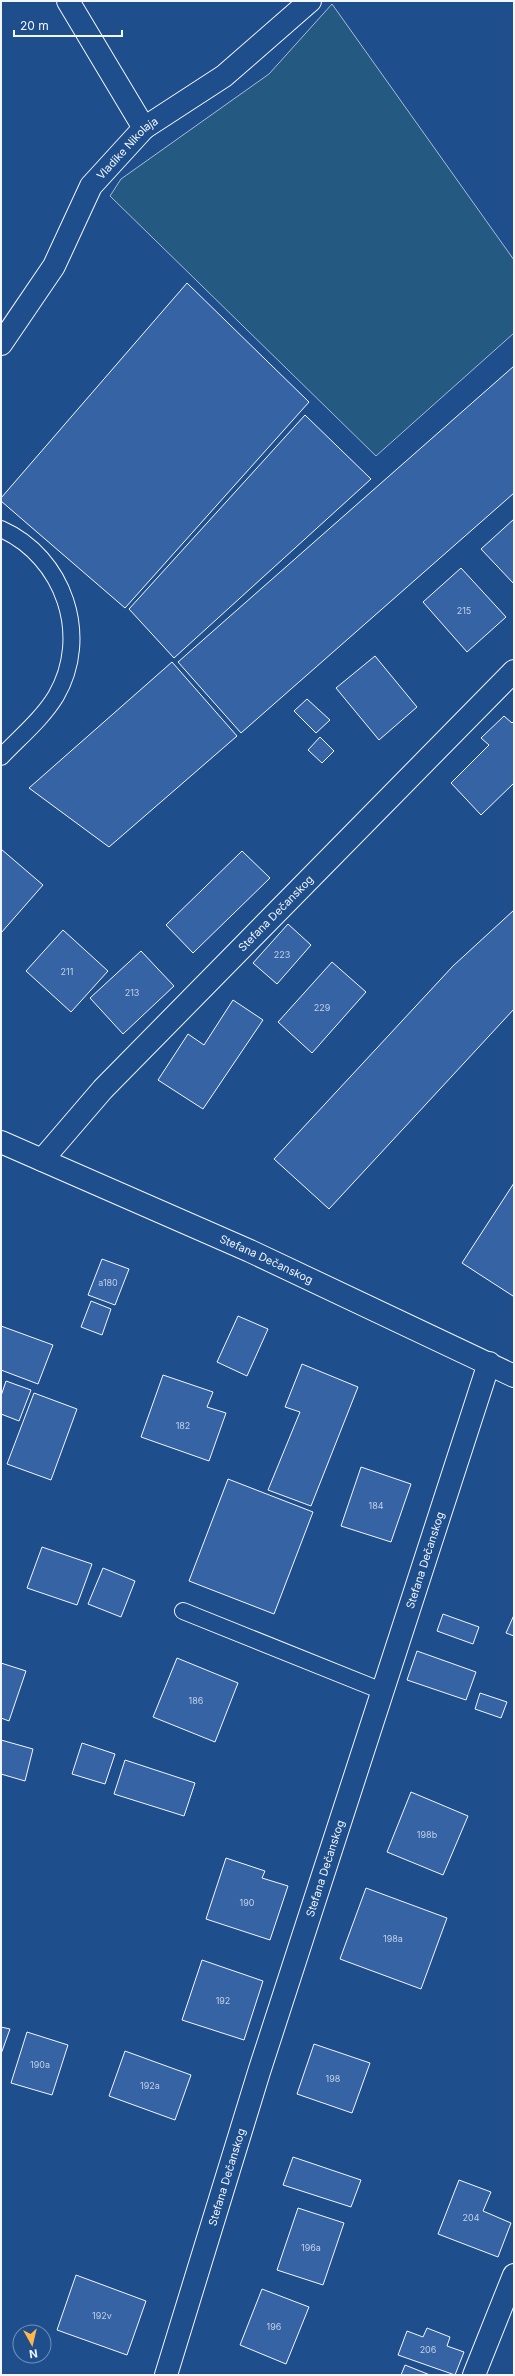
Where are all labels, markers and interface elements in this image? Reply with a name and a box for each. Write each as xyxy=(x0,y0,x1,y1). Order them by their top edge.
scale bar xyxy=(14,12,122,38)
text: 20 m xyxy=(20,18,49,33)
street label: Vladike Nikolaja xyxy=(94,114,160,182)
house number: 215 xyxy=(457,605,471,616)
street label: Stefana Dečanskog xyxy=(235,872,316,954)
house number: 223 xyxy=(274,949,291,960)
house number: 211 xyxy=(61,966,73,977)
house number: 213 xyxy=(125,987,140,998)
house number: 229 xyxy=(314,1002,331,1013)
street label: Stefana Dečanskog xyxy=(217,1232,315,1287)
house number: a180 xyxy=(98,1277,118,1288)
house number: 182 xyxy=(176,1420,190,1431)
house number: 184 xyxy=(368,1500,384,1511)
street label: Stefana Dečanskog xyxy=(403,1510,447,1611)
house number: 186 xyxy=(189,1695,204,1706)
street label: Stefana Dečanskog xyxy=(303,1818,347,1919)
house number: 198b xyxy=(417,1829,438,1840)
house number: 190 xyxy=(240,1897,255,1908)
house number: 198a xyxy=(383,1933,403,1944)
house number: 192 xyxy=(216,1995,230,2006)
house number: 190a xyxy=(30,2059,50,2070)
house number: 198 xyxy=(326,2073,341,2084)
house number: 192a xyxy=(140,2080,160,2091)
street label: Stefana Dečanskog xyxy=(205,2127,248,2228)
house number: 204 xyxy=(463,2212,480,2223)
house number: 196a xyxy=(301,2242,321,2253)
house number: 192v xyxy=(92,2310,112,2321)
house number: 196 xyxy=(267,2321,282,2332)
north arrow xyxy=(12,2324,52,2364)
house number: 206 xyxy=(420,2344,437,2355)
text: N xyxy=(28,2346,39,2361)

